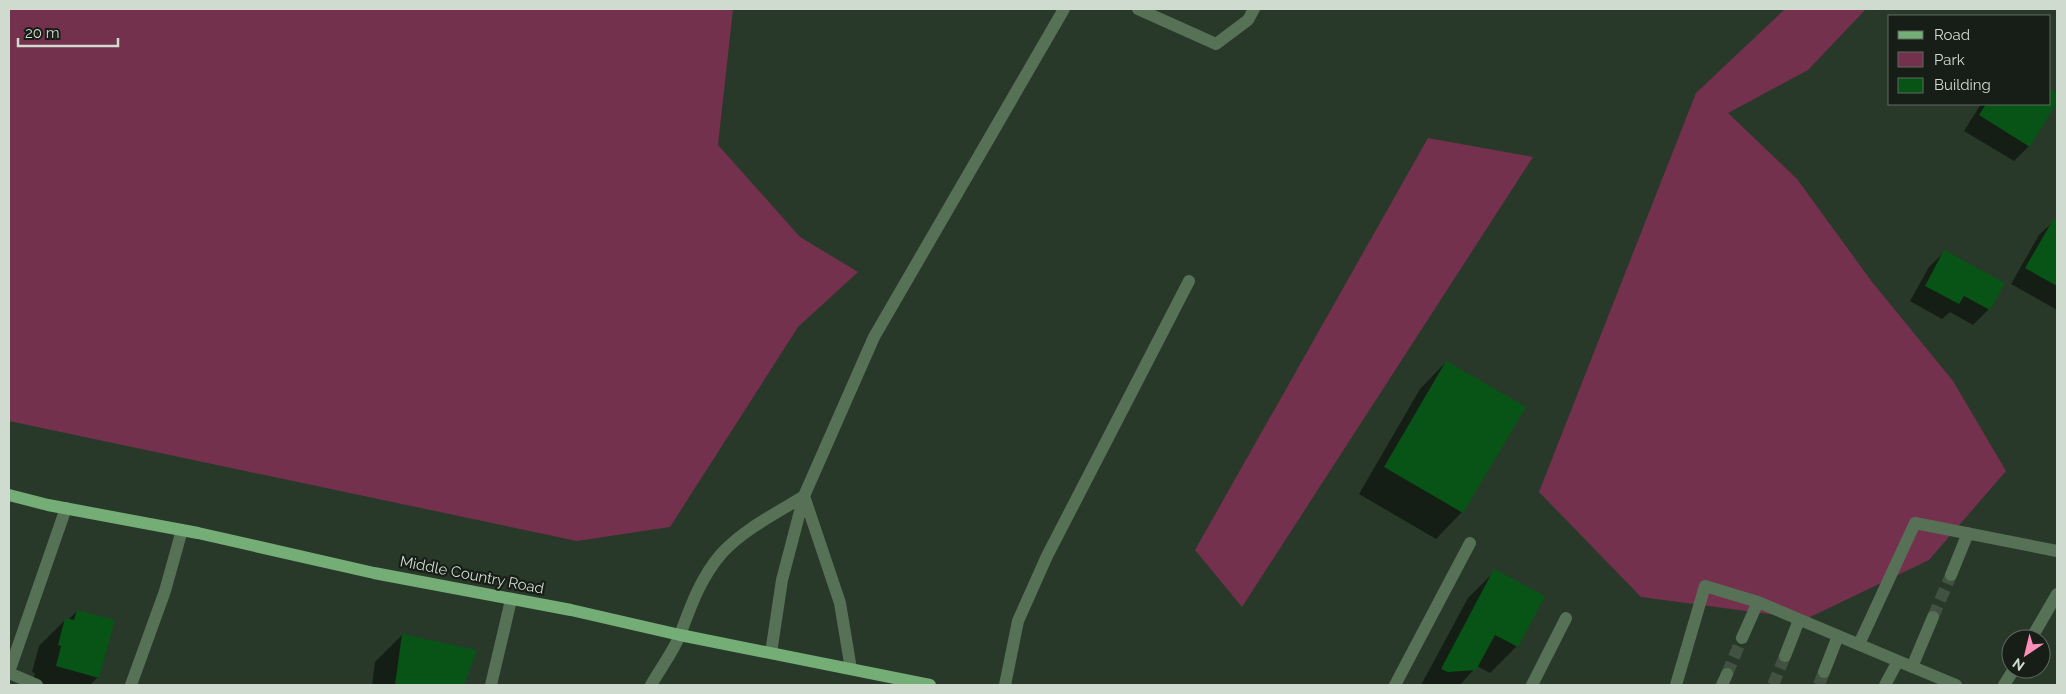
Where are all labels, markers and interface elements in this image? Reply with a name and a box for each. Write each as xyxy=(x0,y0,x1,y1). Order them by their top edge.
scale bar xyxy=(18,15,118,47)
legend xyxy=(1888,15,2051,105)
text: 20 m xyxy=(25,24,60,42)
text: Road xyxy=(1934,26,1970,44)
text: Park xyxy=(1934,51,1965,69)
text: Building xyxy=(1934,76,1991,94)
street label: Middle Country Road xyxy=(398,552,546,598)
north arrow xyxy=(2001,629,2051,679)
text: N xyxy=(2010,655,2028,674)

